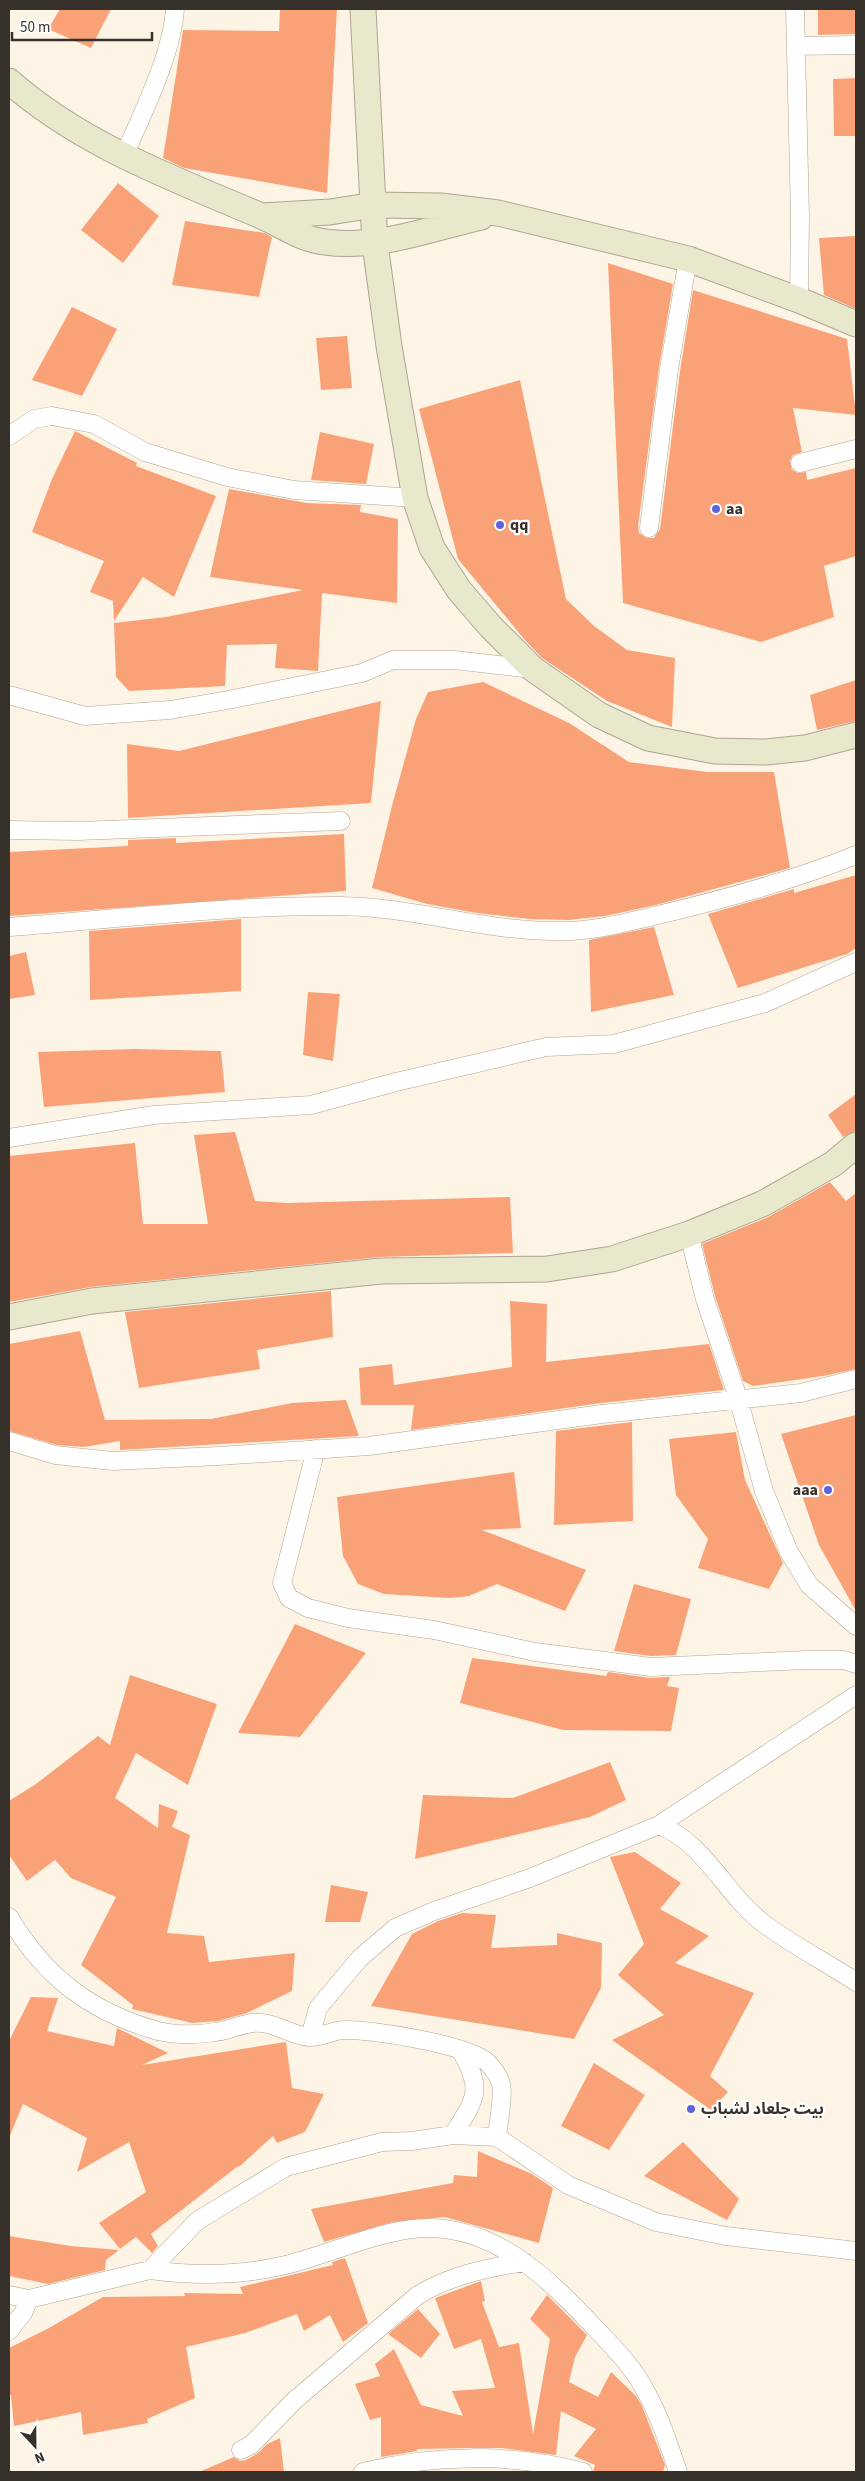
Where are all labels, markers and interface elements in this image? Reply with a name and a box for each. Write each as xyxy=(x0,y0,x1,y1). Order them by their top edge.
scale bar xyxy=(12,10,152,42)
text: 50 m xyxy=(20,17,50,38)
place label: aa xyxy=(726,498,743,520)
marker: aa xyxy=(710,503,722,515)
place label: qq xyxy=(510,514,528,536)
marker: qq xyxy=(494,519,506,531)
place label: aaa xyxy=(793,1479,818,1501)
marker: aaa xyxy=(822,1484,834,1496)
place label: بيت جلعاد لشباب xyxy=(701,2098,824,2120)
marker: بيت جلعاد لشباب xyxy=(685,2103,697,2115)
north arrow xyxy=(10,2421,60,2471)
text: N xyxy=(31,2446,48,2468)

